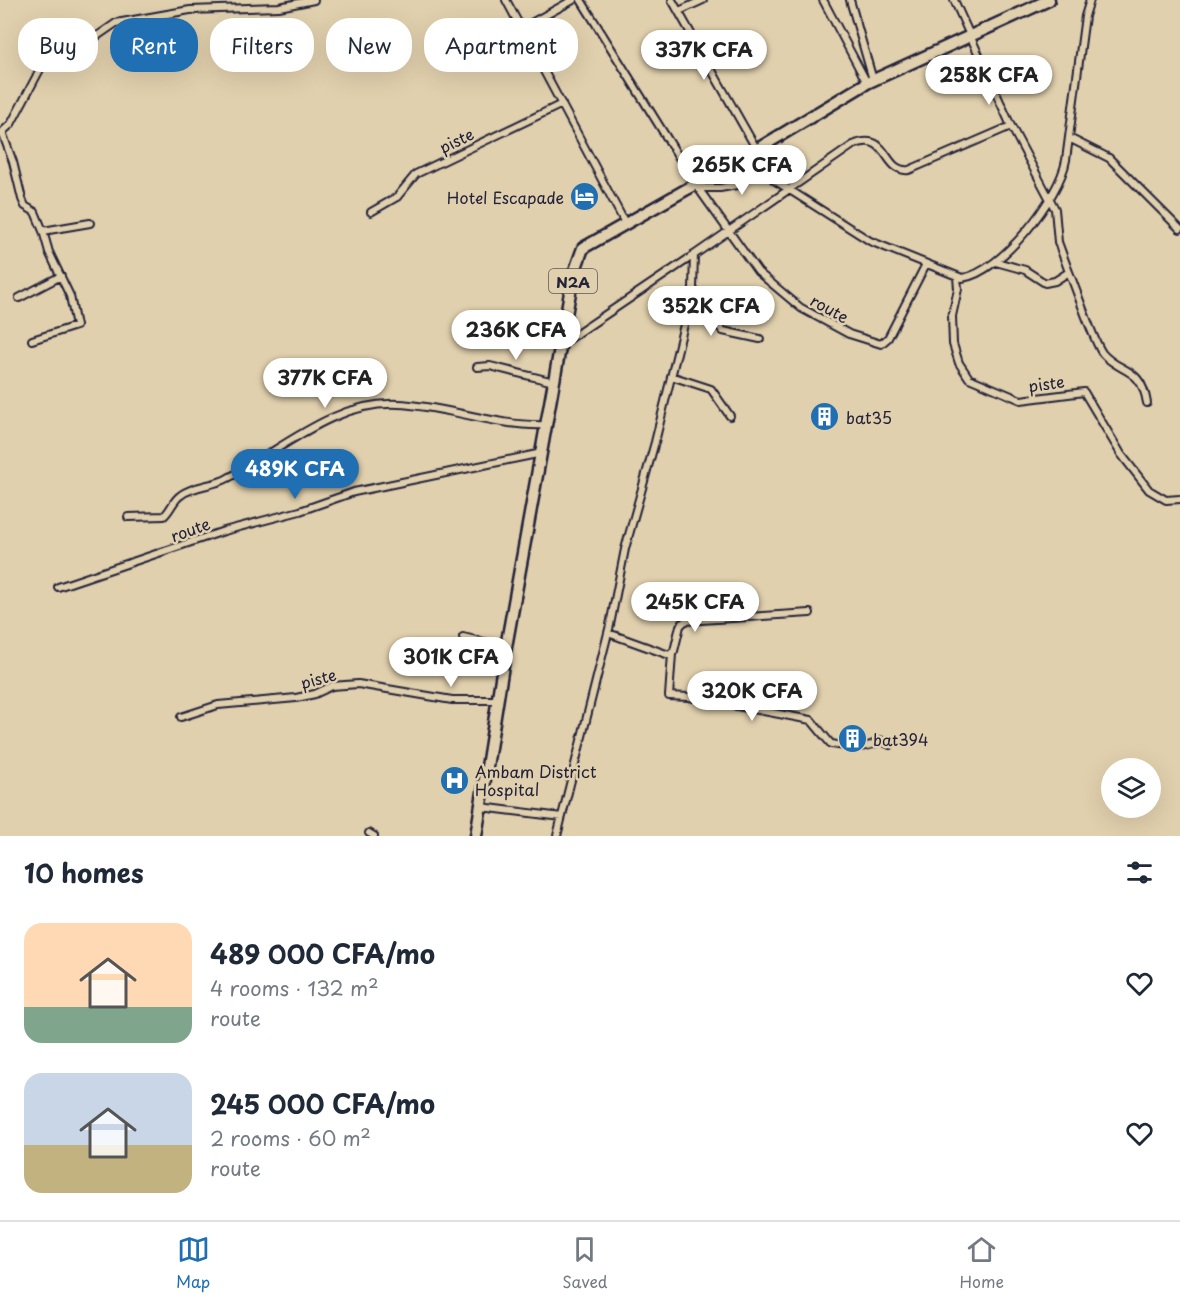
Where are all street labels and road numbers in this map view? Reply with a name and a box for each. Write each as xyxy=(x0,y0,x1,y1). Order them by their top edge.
street label: piste xyxy=(434,121,478,159)
road number: N2A xyxy=(549,269,597,293)
street label: route xyxy=(806,288,854,328)
street label: piste xyxy=(1026,369,1066,397)
street label: route xyxy=(167,511,213,547)
street label: piste xyxy=(297,662,339,694)

